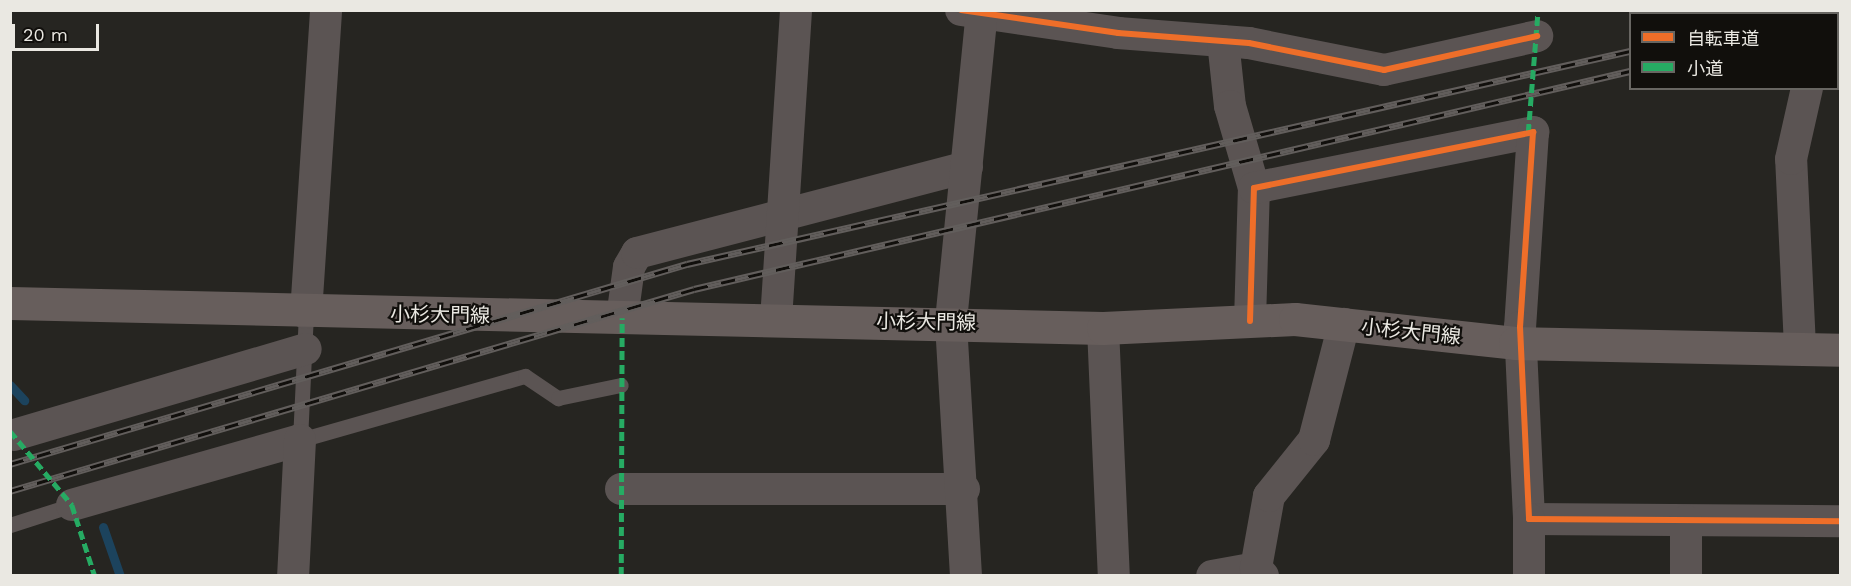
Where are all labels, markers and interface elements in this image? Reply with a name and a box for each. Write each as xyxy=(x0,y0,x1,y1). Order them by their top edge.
scale bar xyxy=(15,12,102,50)
legend xyxy=(1629,12,1839,90)
text: 20 m xyxy=(23,24,68,45)
text: 自転車道 xyxy=(1687,28,1759,49)
text: 小道 xyxy=(1687,58,1723,79)
street label: 小杉大門線 xyxy=(390,302,490,328)
street label: 小杉大門線 xyxy=(876,309,976,335)
street label: 小杉大門線 xyxy=(1360,315,1462,349)

